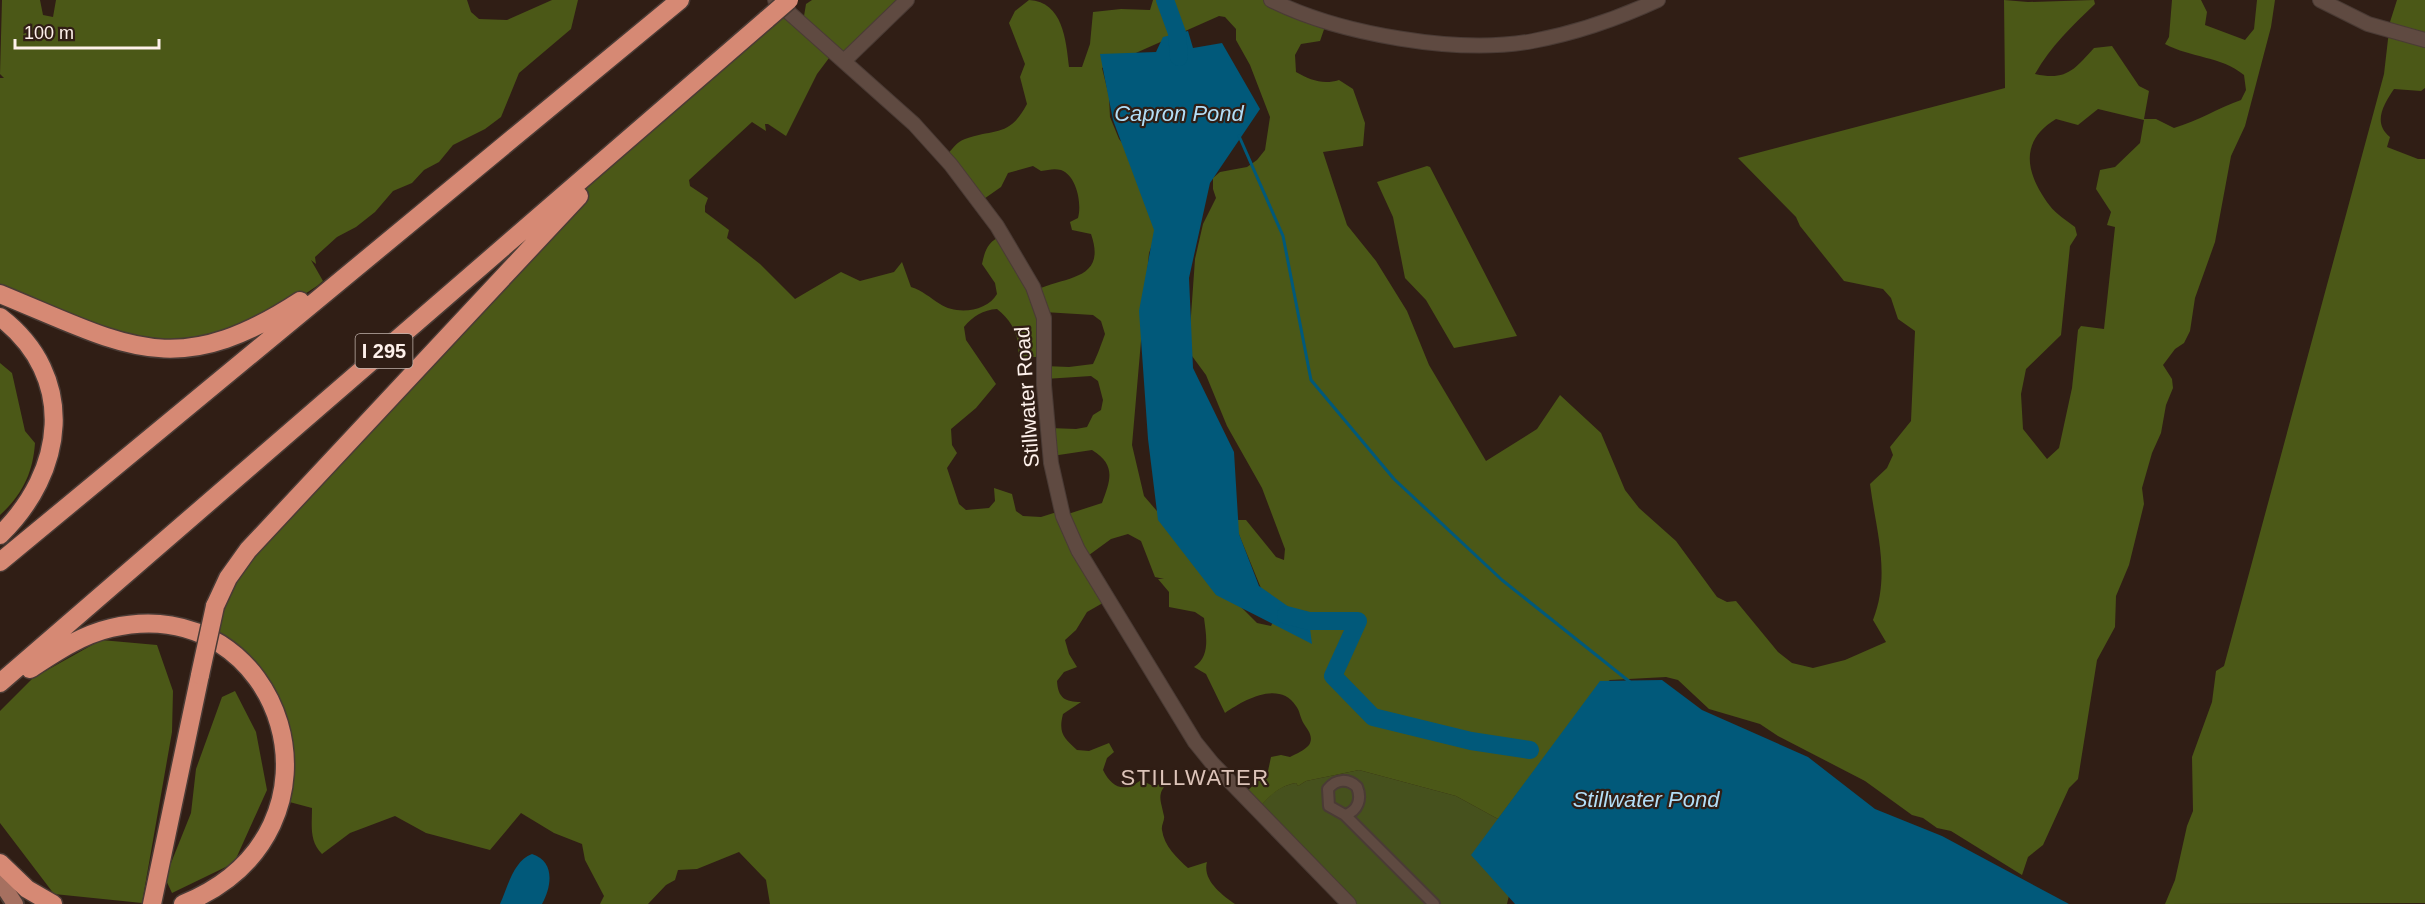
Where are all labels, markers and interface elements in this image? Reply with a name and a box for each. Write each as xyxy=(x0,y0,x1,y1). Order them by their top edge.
scale bar xyxy=(15,12,159,50)
text: 100 m xyxy=(24,23,74,43)
water label: Capron Pond xyxy=(1114,101,1245,126)
street label: Stillwater Road xyxy=(1010,326,1043,468)
road number: I 295 xyxy=(356,334,412,368)
district label: STILLWATER xyxy=(1120,765,1270,790)
water label: Stillwater Pond xyxy=(1573,787,1720,812)

